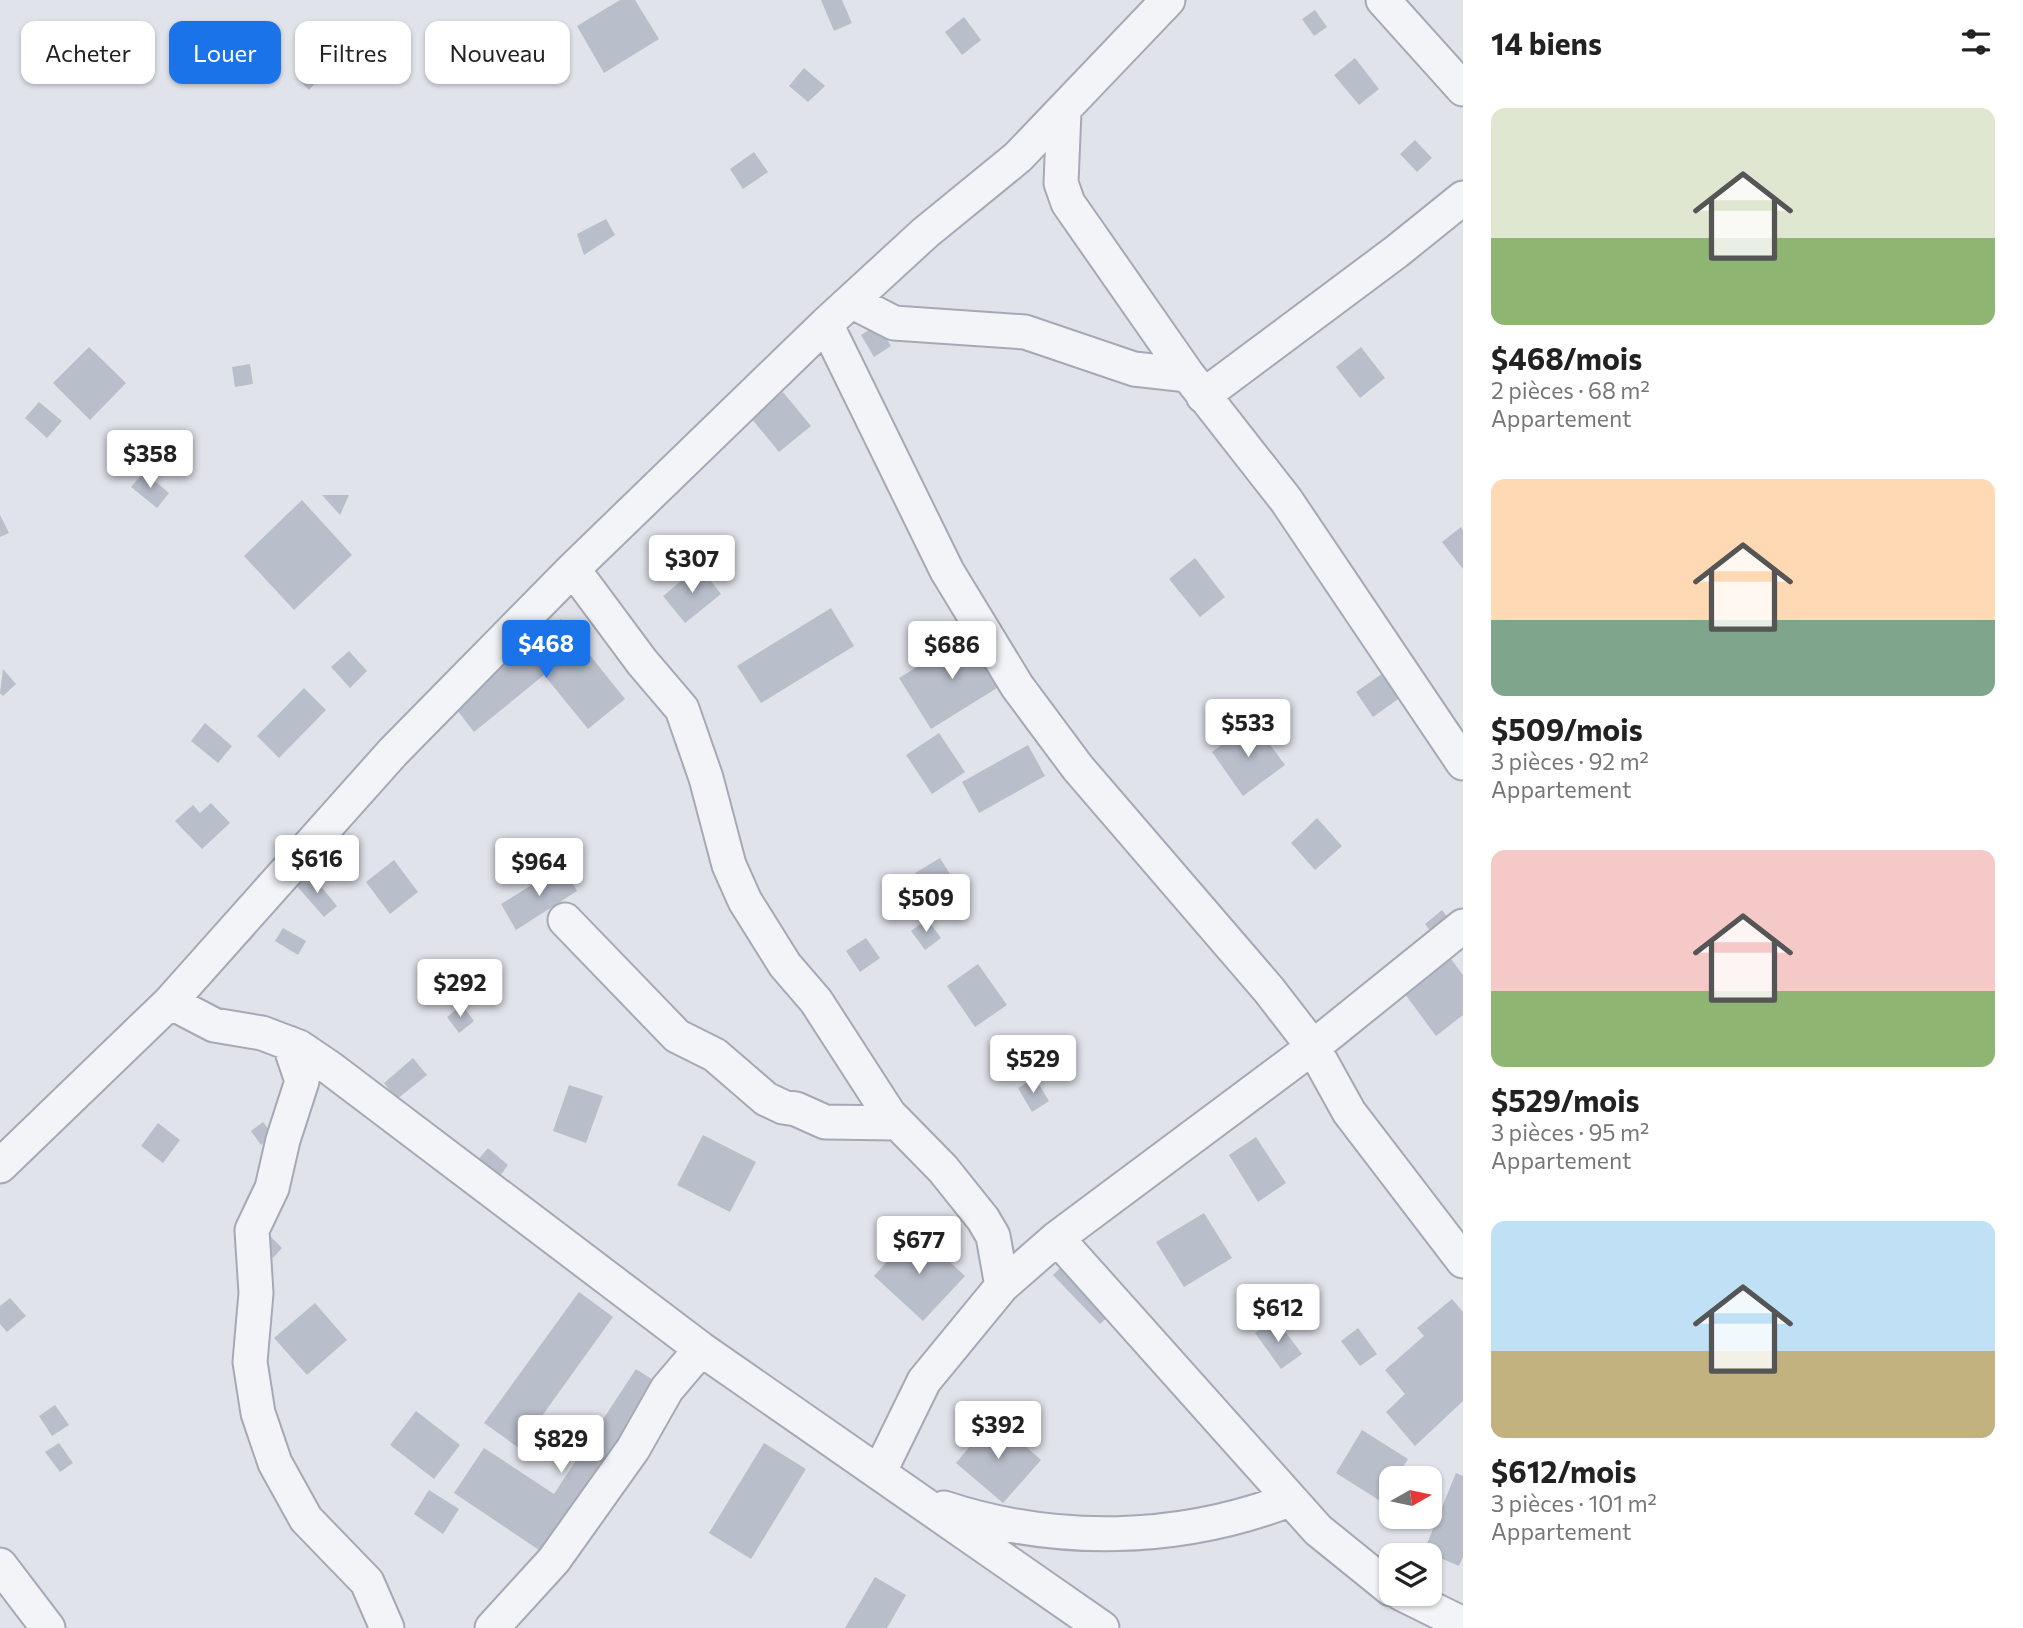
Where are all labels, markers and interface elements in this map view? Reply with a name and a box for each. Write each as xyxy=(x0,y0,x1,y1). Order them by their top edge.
chip: Acheter xyxy=(21,21,155,84)
chip: Louer xyxy=(169,21,281,84)
chip: Filtres xyxy=(295,21,411,84)
chip: Nouveau xyxy=(425,21,570,84)
icon: filters xyxy=(1957,23,1995,61)
text: 14 biens xyxy=(1491,24,1602,61)
icon: home xyxy=(1680,153,1806,279)
text: $468/mois xyxy=(1491,339,1642,376)
text: 2 pièces · 68 m² xyxy=(1491,376,1650,404)
text: Appartement xyxy=(1491,404,1632,432)
pin: $358 xyxy=(109,430,191,490)
text: $358 xyxy=(123,439,177,467)
icon: home xyxy=(1680,524,1806,650)
pin: $307 xyxy=(651,536,733,595)
text: $307 xyxy=(665,544,719,572)
pin: $468 xyxy=(505,620,587,680)
pin: $686 xyxy=(911,622,993,681)
text: $468 xyxy=(518,629,574,657)
text: $686 xyxy=(924,630,980,658)
pin: $533 xyxy=(1207,700,1289,759)
text: $533 xyxy=(1221,708,1275,736)
text: $509/mois xyxy=(1491,710,1643,747)
text: 3 pièces · 92 m² xyxy=(1491,747,1649,775)
text: Appartement xyxy=(1491,775,1632,803)
pin: $616 xyxy=(276,836,358,895)
pin: $964 xyxy=(498,838,580,898)
text: $616 xyxy=(291,844,343,872)
text: $964 xyxy=(511,847,567,875)
pin: $509 xyxy=(885,874,967,934)
text: $509 xyxy=(898,883,954,911)
icon: home xyxy=(1680,895,1806,1021)
pin: $292 xyxy=(419,960,501,1019)
text: $292 xyxy=(433,968,487,996)
pin: $529 xyxy=(992,1036,1074,1095)
text: $529 xyxy=(1006,1044,1060,1072)
text: $529/mois xyxy=(1491,1081,1640,1118)
text: 3 pièces · 95 m² xyxy=(1491,1118,1649,1146)
text: Appartement xyxy=(1491,1146,1632,1174)
pin: $677 xyxy=(878,1216,960,1276)
text: $677 xyxy=(893,1225,945,1253)
icon: home xyxy=(1680,1266,1806,1392)
pin: $612 xyxy=(1237,1284,1319,1344)
text: $612 xyxy=(1253,1293,1303,1321)
pin: $392 xyxy=(957,1402,1039,1461)
text: $392 xyxy=(971,1410,1025,1438)
pin: $829 xyxy=(520,1416,602,1475)
text: $829 xyxy=(534,1424,588,1452)
text: $612/mois xyxy=(1491,1452,1636,1489)
north arrow xyxy=(1379,1466,1442,1530)
map controls xyxy=(1379,1466,1442,1606)
text: 3 pièces · 101 m² xyxy=(1491,1489,1657,1517)
text: Appartement xyxy=(1491,1517,1632,1545)
button: layers xyxy=(1379,1543,1442,1606)

